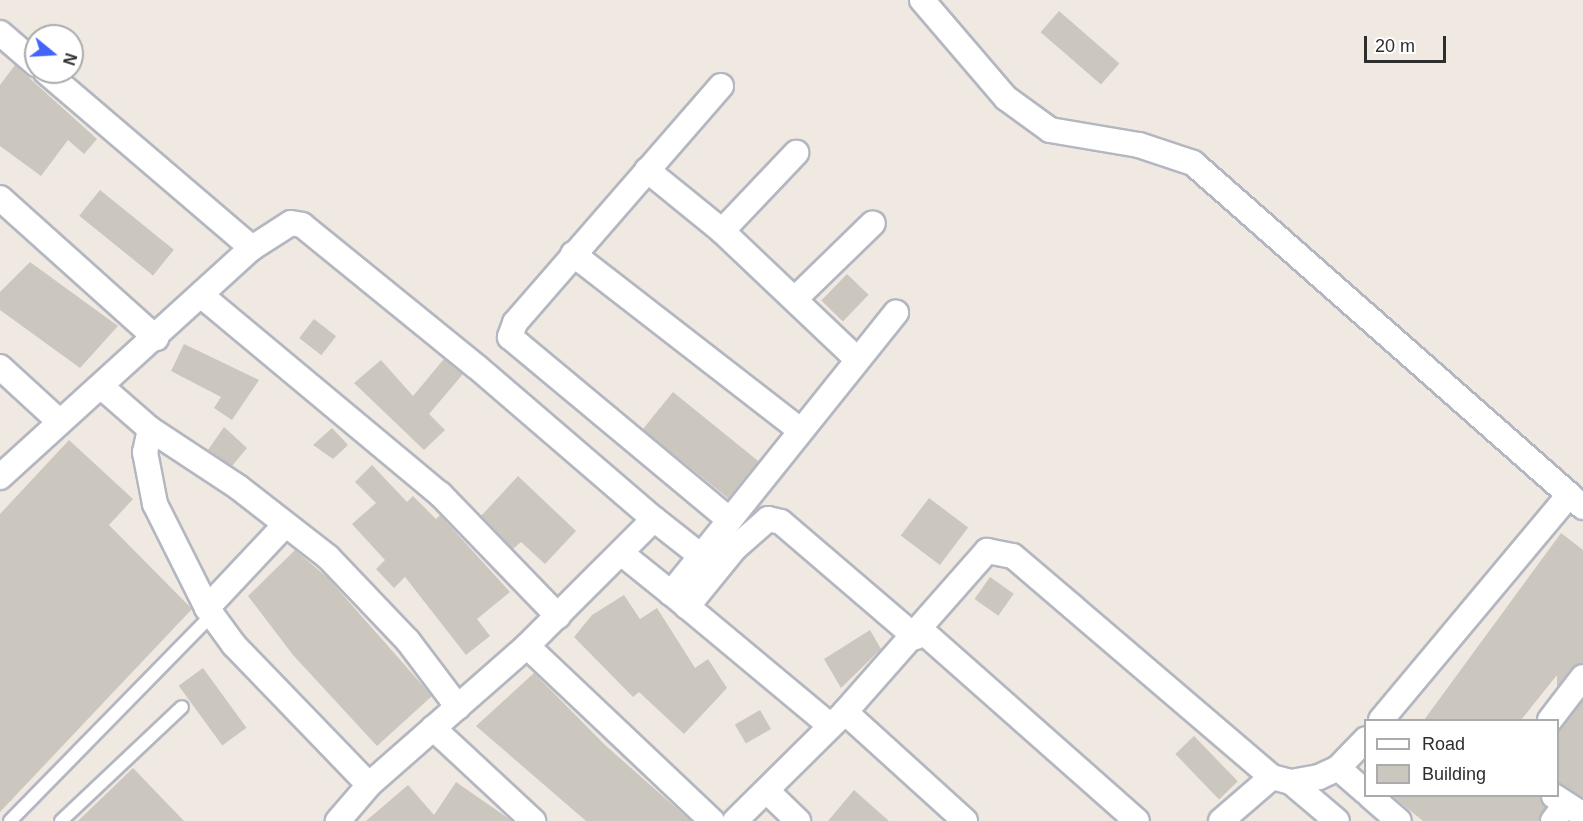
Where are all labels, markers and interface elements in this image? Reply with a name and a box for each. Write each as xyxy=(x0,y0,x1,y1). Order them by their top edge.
north arrow xyxy=(24,24,84,84)
scale bar xyxy=(1367,24,1450,62)
text: 20 m xyxy=(1375,36,1415,56)
text: N xyxy=(60,51,80,67)
legend xyxy=(1364,719,1559,797)
text: Road xyxy=(1422,734,1465,754)
text: Building xyxy=(1422,764,1486,784)

